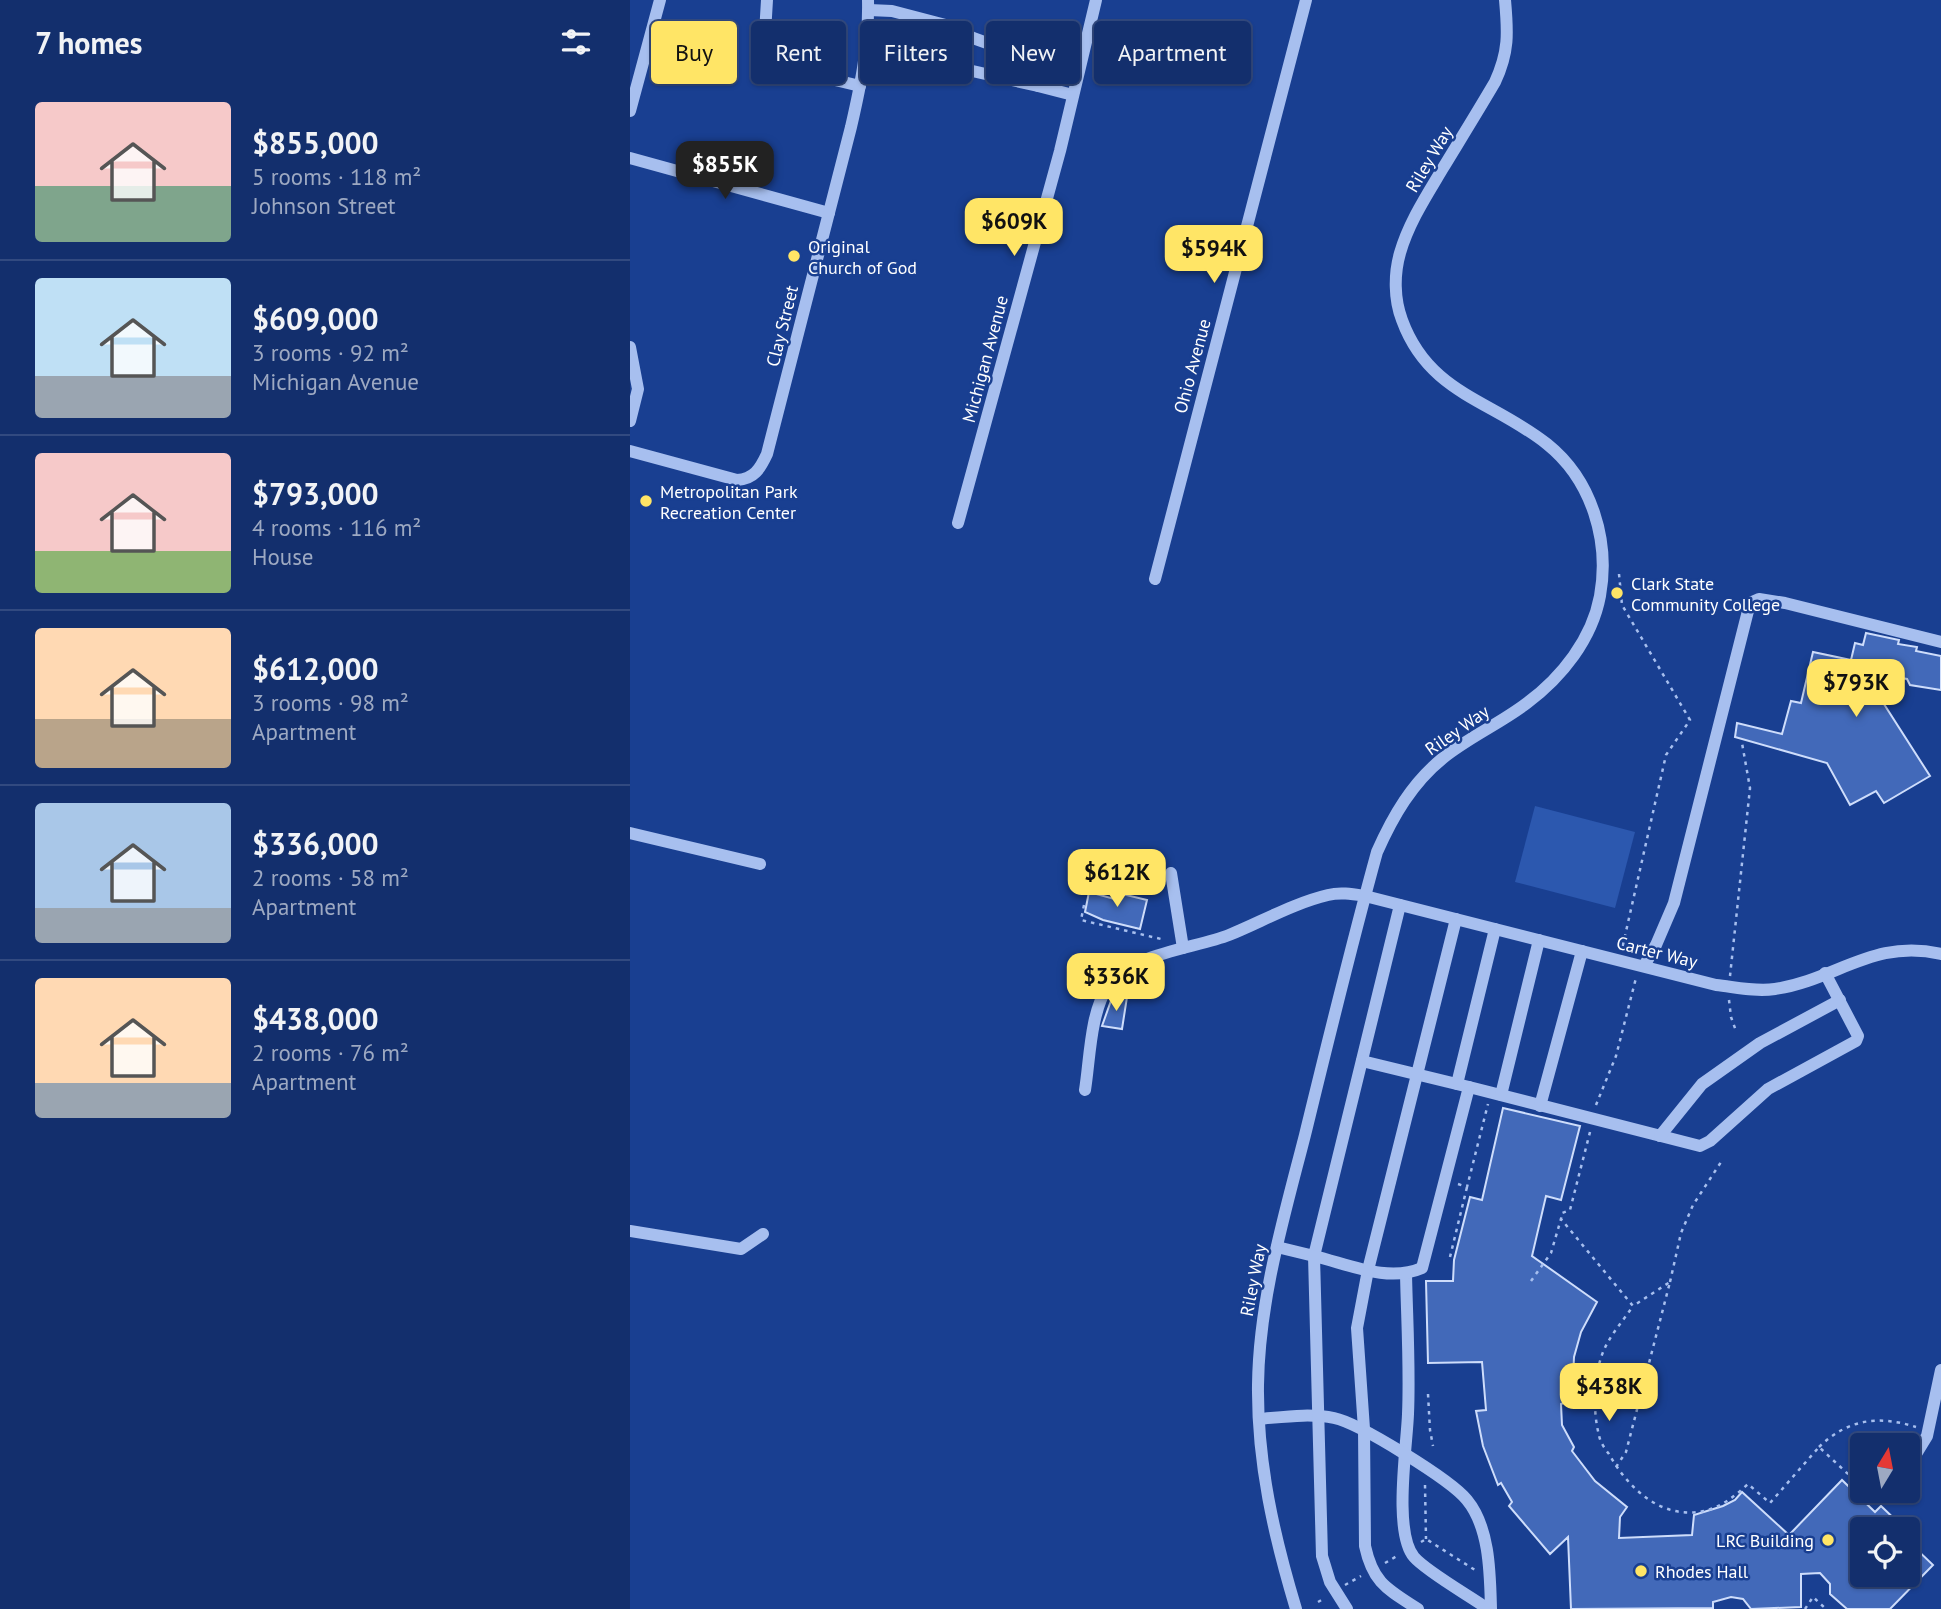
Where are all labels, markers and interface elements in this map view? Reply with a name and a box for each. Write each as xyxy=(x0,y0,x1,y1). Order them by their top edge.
chip: Buy xyxy=(651,21,737,84)
chip: Rent xyxy=(751,21,846,84)
chip: Filters xyxy=(860,21,972,84)
chip: New xyxy=(986,21,1080,84)
chip: Apartment xyxy=(1094,21,1251,84)
text: 7 homes xyxy=(35,23,143,62)
icon: filters xyxy=(557,23,595,61)
street label: Riley Way xyxy=(1400,121,1458,196)
text: $855,000 xyxy=(252,123,379,162)
icon: home xyxy=(91,130,175,214)
pin: $855K xyxy=(676,142,774,201)
text: $855K xyxy=(692,149,758,178)
text: 5 rooms · 118 m² xyxy=(252,162,421,191)
text: Johnson Street xyxy=(252,191,396,220)
pin: $609K xyxy=(965,198,1063,258)
text: $609K xyxy=(981,206,1047,235)
pin: $594K xyxy=(1165,226,1263,285)
text: $594K xyxy=(1181,233,1247,262)
place label: Original Church of God xyxy=(808,235,917,279)
marker: Original Church of God xyxy=(786,248,802,264)
street label: Clay Street xyxy=(761,283,803,369)
street label: Michigan Avenue xyxy=(957,293,1013,425)
text: $609,000 xyxy=(252,299,379,338)
icon: home xyxy=(91,306,175,390)
street label: Ohio Avenue xyxy=(1168,316,1216,416)
text: 3 rooms · 92 m² xyxy=(252,338,409,367)
text: Michigan Avenue xyxy=(252,367,419,396)
text: $793,000 xyxy=(252,474,379,513)
place label: Metropolitan Park Recreation Center xyxy=(660,480,798,524)
icon: home xyxy=(91,481,175,565)
marker: Metropolitan Park Recreation Center xyxy=(638,493,654,509)
text: 4 rooms · 116 m² xyxy=(252,513,421,542)
text: House xyxy=(252,542,314,571)
place label: Clark State Community College xyxy=(1631,572,1780,616)
marker: Clark State Community College xyxy=(1609,585,1625,601)
text: $612,000 xyxy=(252,649,379,688)
icon: home xyxy=(91,656,175,740)
pin: $793K xyxy=(1807,660,1905,719)
text: $793K xyxy=(1823,667,1889,696)
text: 3 rooms · 98 m² xyxy=(252,688,409,717)
street label: Riley Way xyxy=(1420,699,1494,760)
text: Apartment xyxy=(252,717,356,746)
text: $336,000 xyxy=(252,824,379,863)
icon: home xyxy=(91,831,175,915)
pin: $612K xyxy=(1068,850,1166,909)
text: $612K xyxy=(1084,857,1150,886)
text: 2 rooms · 58 m² xyxy=(252,863,409,892)
text: Apartment xyxy=(252,892,356,921)
street label: Carter Way xyxy=(1614,931,1700,973)
pin: $336K xyxy=(1067,954,1165,1013)
text: $336K xyxy=(1083,961,1149,990)
text: $438,000 xyxy=(252,999,379,1038)
icon: home xyxy=(91,1006,175,1090)
text: 2 rooms · 76 m² xyxy=(252,1038,409,1067)
text: Apartment xyxy=(252,1067,356,1096)
street label: Riley Way xyxy=(1235,1241,1271,1318)
pin: $438K xyxy=(1560,1364,1658,1423)
text: $438K xyxy=(1576,1371,1642,1400)
north arrow xyxy=(1850,1433,1920,1503)
map controls xyxy=(1850,1433,1920,1587)
button: locate xyxy=(1850,1517,1920,1587)
place label: LRC Building xyxy=(1716,1529,1814,1552)
marker: LRC Building xyxy=(1820,1532,1836,1548)
place label: Rhodes Hall xyxy=(1655,1560,1749,1583)
marker: Rhodes Hall xyxy=(1633,1563,1649,1579)

